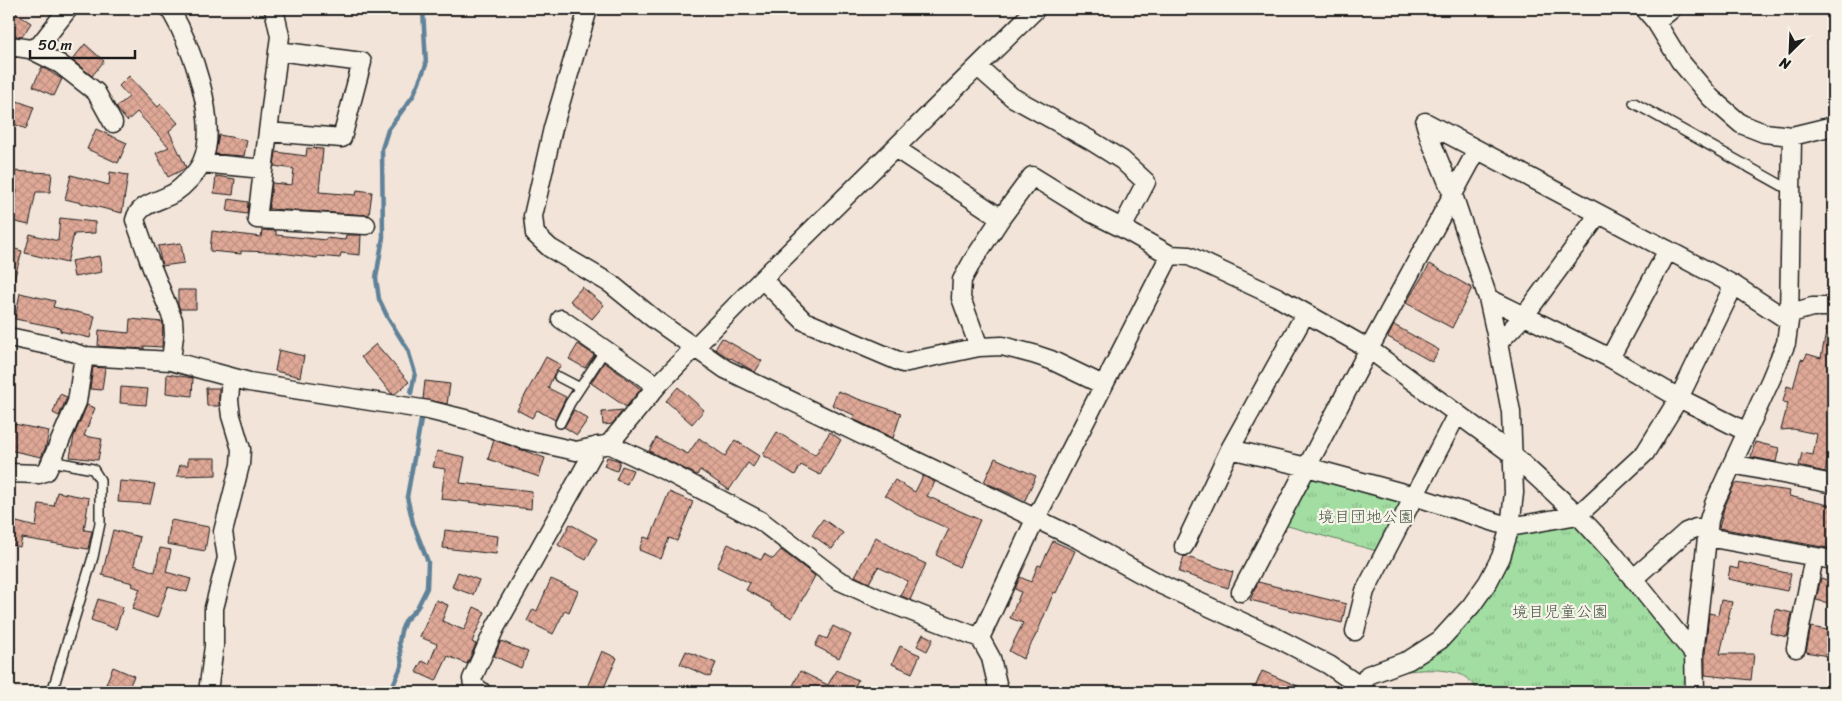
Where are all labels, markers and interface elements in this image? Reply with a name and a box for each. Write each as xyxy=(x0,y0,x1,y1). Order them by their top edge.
scale bar xyxy=(30,28,135,60)
north arrow xyxy=(1764,28,1814,78)
text: 50 m xyxy=(38,32,73,58)
text: N xyxy=(1775,50,1795,77)
park label: 境目団地公園 xyxy=(1318,502,1414,531)
park label: 境目児童公園 xyxy=(1512,597,1608,626)

